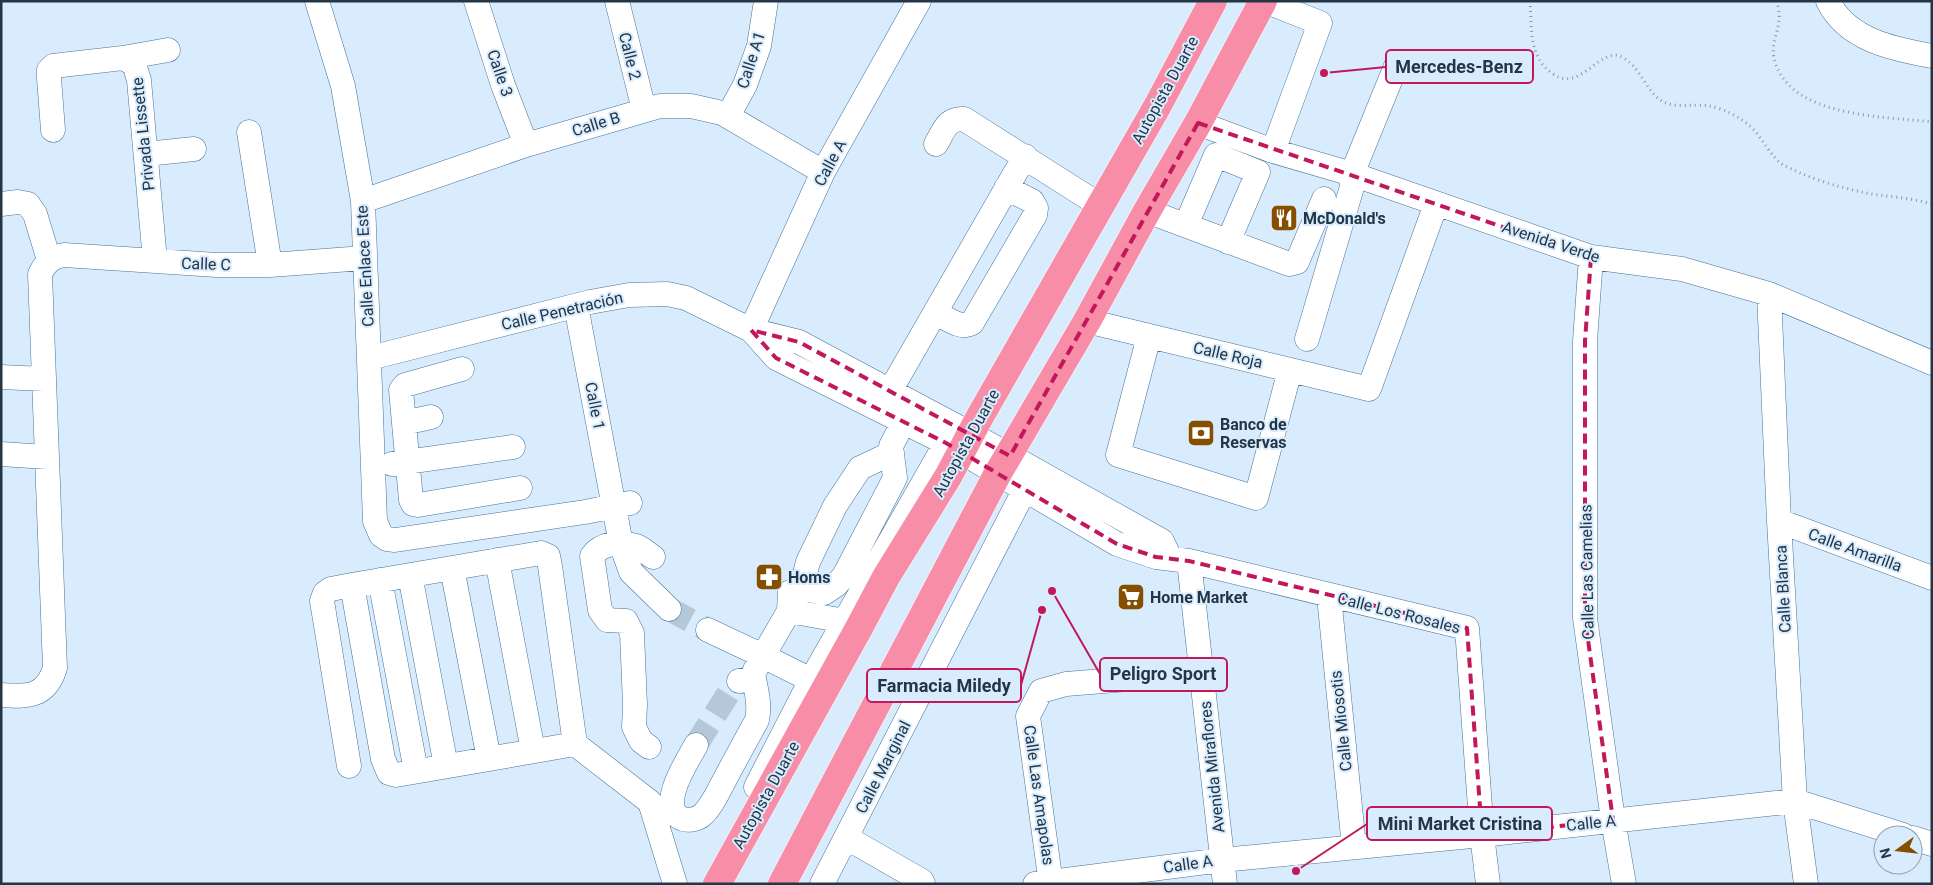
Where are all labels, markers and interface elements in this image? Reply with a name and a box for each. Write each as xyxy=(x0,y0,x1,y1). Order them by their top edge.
street label: Calle A1 xyxy=(733,29,769,91)
street label: Calle 2 xyxy=(615,30,645,82)
street label: Autopista Duarte xyxy=(1128,33,1202,147)
street label: Calle 3 xyxy=(483,47,517,99)
callout: Mercedes-Benz xyxy=(1386,50,1533,83)
text: Mercedes-Benz xyxy=(1395,56,1523,77)
street label: Privada Lissette xyxy=(128,76,158,192)
street label: Calle B xyxy=(570,108,622,140)
street label: Calle A xyxy=(810,136,850,189)
restaurant icon: McDonald's xyxy=(1269,203,1299,233)
street label: Calle Enlace Este xyxy=(352,205,378,327)
place label: McDonald's xyxy=(1303,209,1386,228)
street label: Avenida Verde xyxy=(1500,217,1602,267)
street label: Calle C xyxy=(181,254,231,274)
street label: Calle Penetración xyxy=(499,288,625,334)
street label: Calle Roja xyxy=(1191,338,1265,372)
street label: Calle 1 xyxy=(581,380,609,432)
street label: Autopista Duarte xyxy=(929,386,1003,500)
place label: Banco de Reservas xyxy=(1220,415,1287,452)
bank icon: Banco de Reservas xyxy=(1186,418,1216,448)
street label: Calle Las Camelias xyxy=(1576,504,1598,640)
street label: Calle Amarilla xyxy=(1806,524,1904,576)
street label: Calle Blanca xyxy=(1771,545,1795,633)
pharmacy icon: Homs xyxy=(754,562,784,592)
place label: Homs xyxy=(788,568,830,587)
supermarket icon: Home Market xyxy=(1116,582,1146,612)
place label: Home Market xyxy=(1150,588,1248,607)
street label: Calle Los Rosales xyxy=(1336,589,1462,637)
callout: Peligro Sport xyxy=(1100,658,1227,691)
text: Peligro Sport xyxy=(1110,663,1216,684)
callout: Farmacia Miledy xyxy=(867,669,1021,702)
street label: Calle Miosotis xyxy=(1326,670,1356,772)
text: Farmacia Miledy xyxy=(877,675,1012,696)
street label: Avenida Miraflores xyxy=(1196,700,1228,834)
street label: Calle Marginal xyxy=(851,717,915,817)
street label: Calle Las Amapolas xyxy=(1020,724,1058,866)
street label: Autopista Duarte xyxy=(729,738,803,852)
callout: Mini Market Cristina xyxy=(1367,807,1552,840)
street label: Calle A xyxy=(1565,811,1617,835)
text: Mini Market Cristina xyxy=(1378,813,1543,834)
north arrow xyxy=(1873,825,1923,875)
text: N xyxy=(1876,847,1894,860)
street label: Calle A xyxy=(1162,851,1215,877)

